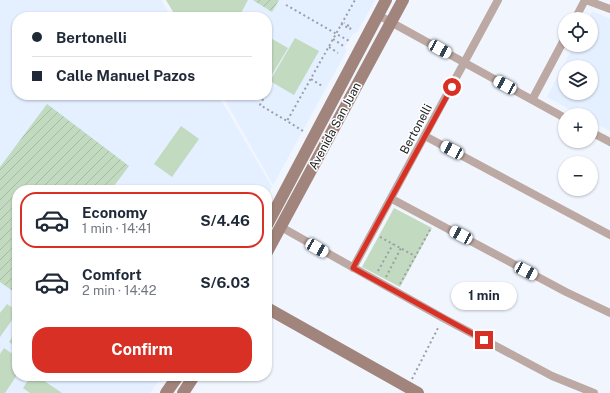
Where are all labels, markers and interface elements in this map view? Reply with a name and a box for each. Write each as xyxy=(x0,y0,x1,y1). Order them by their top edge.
map controls xyxy=(558,12,598,196)
button: locate xyxy=(558,12,598,52)
text: Bertonelli xyxy=(56,29,127,46)
car xyxy=(427,38,453,60)
button: layers xyxy=(558,60,598,100)
text: Calle Manuel Pazos xyxy=(56,67,195,84)
car xyxy=(492,74,518,96)
route start xyxy=(443,78,461,96)
street label: Avenida San Juan xyxy=(306,80,364,172)
street label: Bertonelli xyxy=(397,102,435,156)
button: + xyxy=(558,108,598,148)
car xyxy=(439,139,465,161)
button: − xyxy=(558,156,598,196)
icon: car xyxy=(34,202,70,238)
text: Economy xyxy=(82,204,147,221)
text: S/4.46 xyxy=(200,212,250,229)
text: 1 min · 14:41 xyxy=(82,221,151,236)
car xyxy=(448,224,474,246)
car xyxy=(304,237,330,259)
car xyxy=(513,260,539,282)
icon: car xyxy=(34,264,70,300)
text: Comfort xyxy=(82,266,142,283)
text: S/6.03 xyxy=(200,274,250,291)
callout: 1 min xyxy=(451,282,517,310)
text: 2 min · 14:42 xyxy=(82,283,156,298)
text: 1 min xyxy=(468,288,500,303)
button: Confirm xyxy=(32,327,252,373)
route end xyxy=(475,331,493,349)

